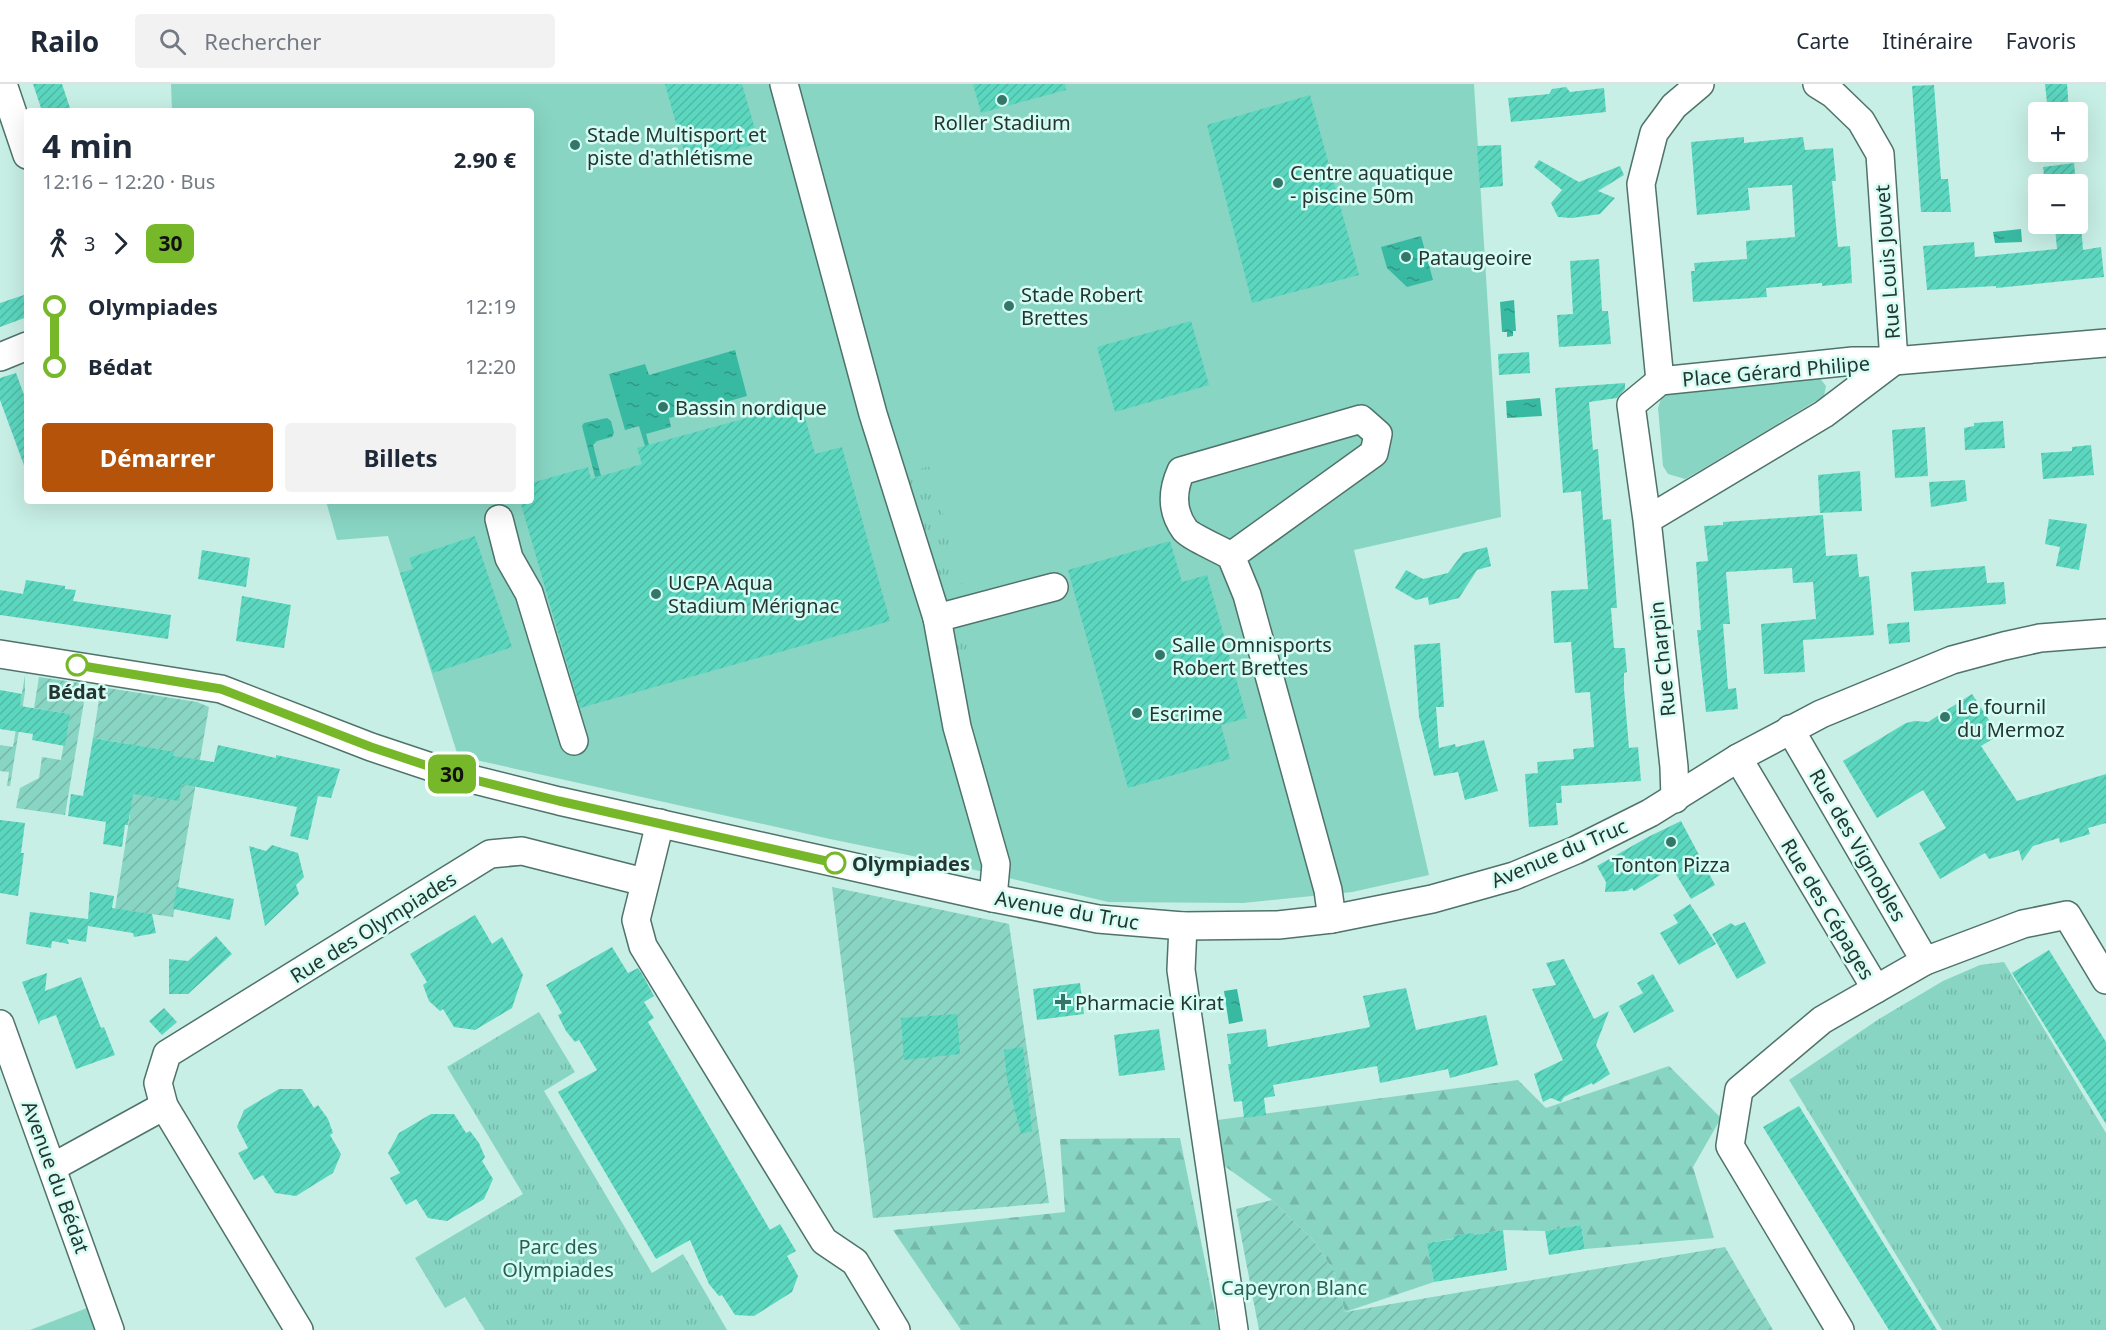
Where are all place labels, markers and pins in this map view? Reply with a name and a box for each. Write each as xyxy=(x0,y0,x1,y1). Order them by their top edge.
marker: Roller Stadium xyxy=(995,93,1009,107)
place label: Roller Stadium xyxy=(933,109,1071,136)
place label: Stade Multisport et piste d'athlétisme xyxy=(587,121,766,171)
marker: Stade Multisport et piste d'athlétisme xyxy=(568,138,582,152)
place label: Centre aquatique - piscine 50m xyxy=(1290,159,1453,209)
marker: Centre aquatique - piscine 50m xyxy=(1271,176,1285,190)
place label: Pataugeoire xyxy=(1418,244,1532,271)
marker: Pataugeoire xyxy=(1399,250,1413,264)
place label: Stade Robert Brettes xyxy=(1021,281,1143,331)
marker: Stade Robert Brettes xyxy=(1002,299,1016,313)
place label: Bassin nordique xyxy=(675,394,827,421)
marker: Bassin nordique xyxy=(656,400,670,414)
place label: UCPA Aqua Stadium Mérignac xyxy=(668,569,839,619)
marker: UCPA Aqua Stadium Mérignac xyxy=(649,587,663,601)
place label: Salle Omnisports Robert Brettes xyxy=(1172,631,1332,681)
marker: Salle Omnisports Robert Brettes xyxy=(1153,648,1167,662)
marker: Bédat xyxy=(66,654,88,676)
place label: Bédat xyxy=(48,678,107,705)
place label: Le fournil du Mermoz xyxy=(1957,693,2065,743)
place label: Escrime xyxy=(1149,700,1223,727)
marker: Escrime xyxy=(1130,706,1144,720)
marker: Le fournil du Mermoz xyxy=(1938,710,1952,724)
marker: Tonton Pizza xyxy=(1664,835,1678,849)
place label: Olympiades xyxy=(852,850,970,877)
place label: Tonton Pizza xyxy=(1612,851,1730,878)
marker: Olympiades xyxy=(824,852,846,874)
place label: Pharmacie Kirat xyxy=(1075,989,1224,1016)
marker: Pharmacie Kirat xyxy=(1056,995,1070,1009)

